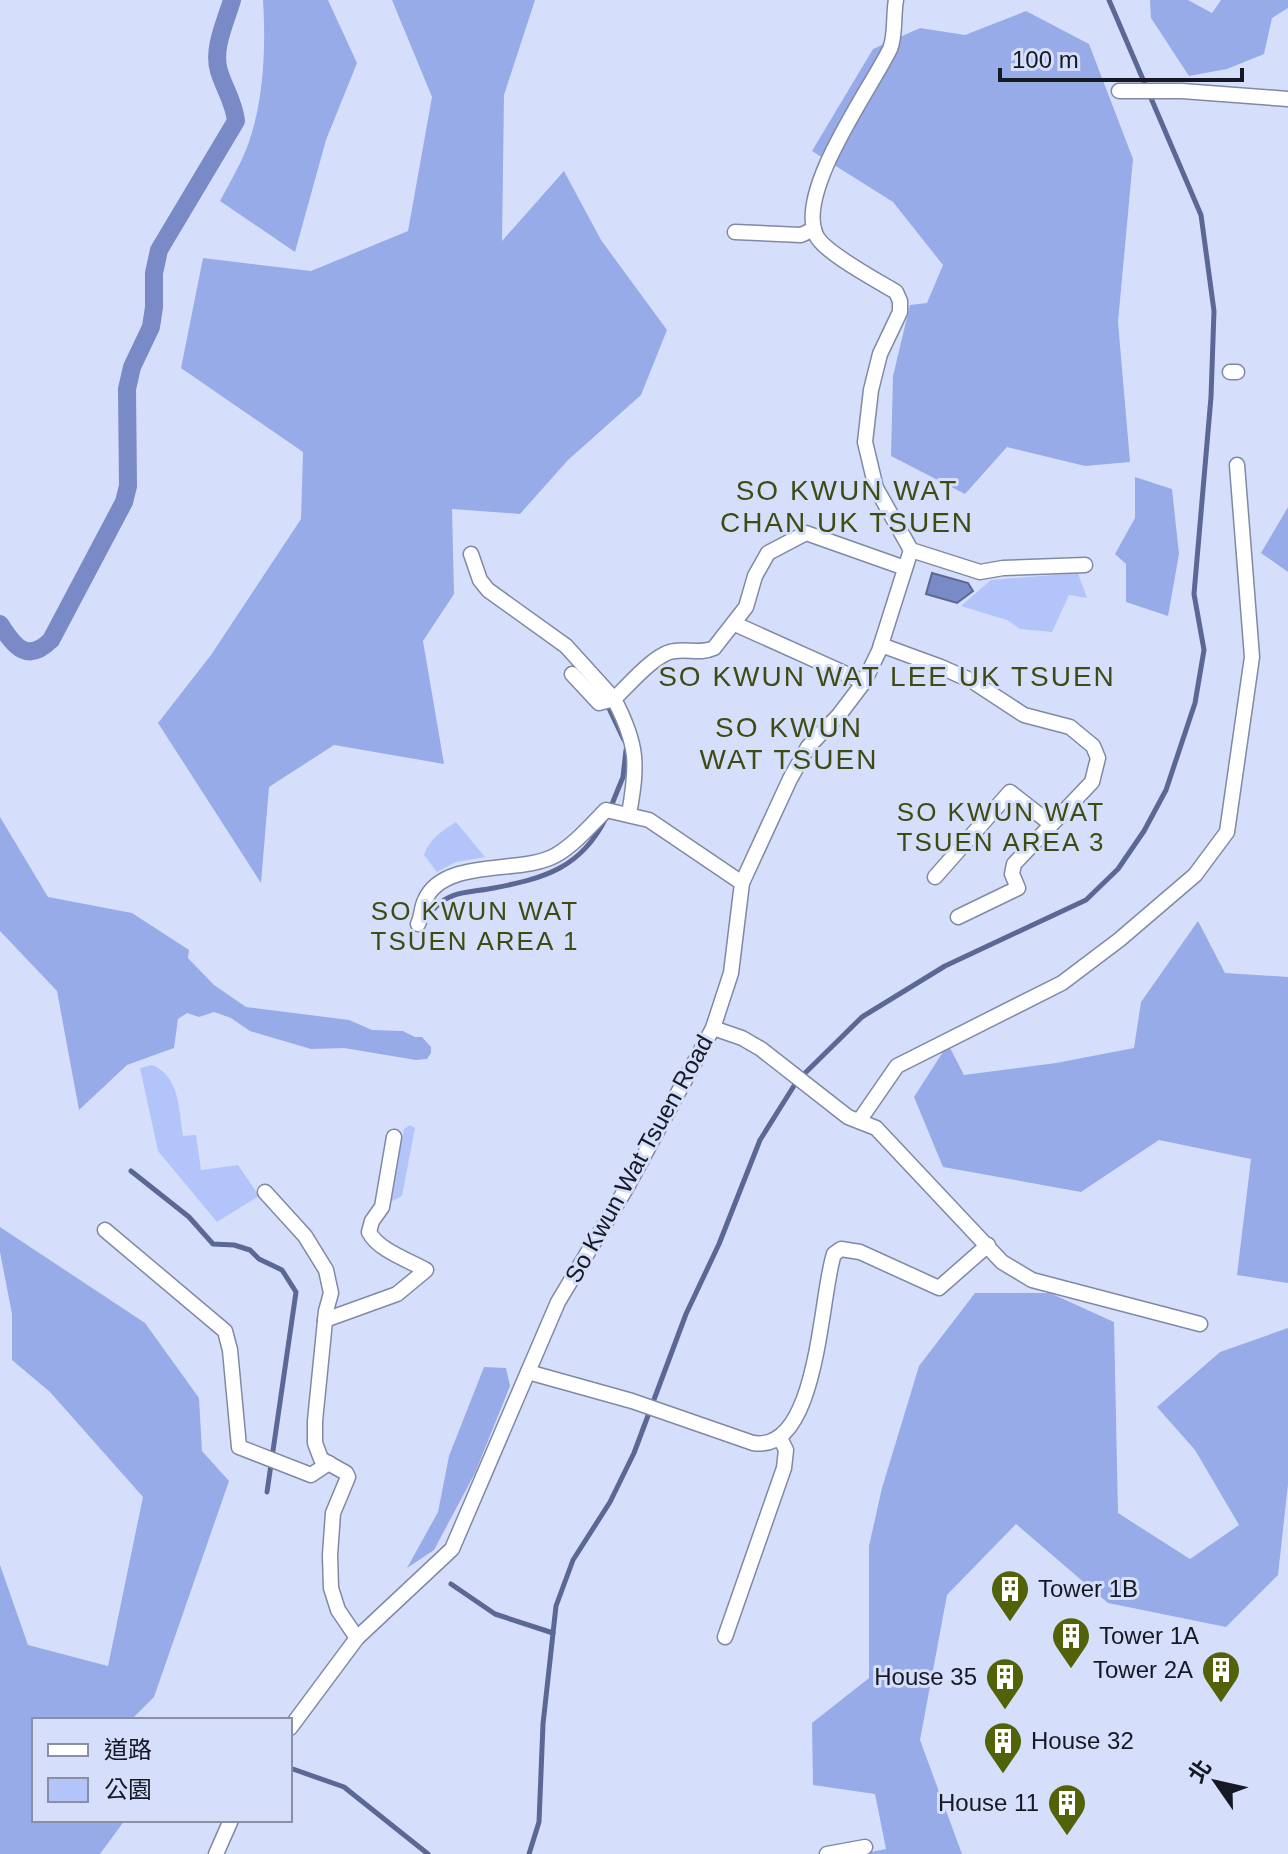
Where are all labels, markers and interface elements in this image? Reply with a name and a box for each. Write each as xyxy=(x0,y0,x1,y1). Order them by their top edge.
scale bar xyxy=(1000,32,1242,82)
text: 100 m xyxy=(1012,46,1079,73)
district label: SO KWUN WAT CHAN UK TSUEN xyxy=(720,475,974,538)
district label: SO KWUN WAT LEE UK TSUEN xyxy=(658,661,1116,692)
district label: SO KWUN WAT TSUEN xyxy=(700,712,878,775)
district label: SO KWUN WAT TSUEN AREA 3 xyxy=(897,797,1105,857)
district label: SO KWUN WAT TSUEN AREA 1 xyxy=(371,896,579,956)
street label: So Kwun Wat Tsuen Road xyxy=(559,1030,718,1287)
building icon: Tower 1B xyxy=(989,1568,1031,1623)
place label: Tower 1B xyxy=(1038,1575,1138,1602)
building icon: Tower 1A xyxy=(1050,1615,1092,1670)
place label: Tower 1A xyxy=(1099,1622,1199,1649)
building icon: Tower 2A xyxy=(1200,1649,1242,1704)
building icon: House 35 xyxy=(984,1656,1026,1711)
place label: Tower 2A xyxy=(1093,1656,1193,1683)
place label: House 35 xyxy=(874,1663,977,1690)
legend xyxy=(32,1718,292,1822)
building icon: House 32 xyxy=(982,1720,1024,1775)
place label: House 32 xyxy=(1031,1727,1134,1754)
text: 道路 xyxy=(104,1736,152,1763)
north arrow xyxy=(1176,1742,1256,1822)
text: 北 xyxy=(1183,1755,1216,1787)
text: 公園 xyxy=(104,1776,152,1803)
building icon: House 11 xyxy=(1046,1782,1088,1837)
place label: House 11 xyxy=(938,1789,1039,1816)

